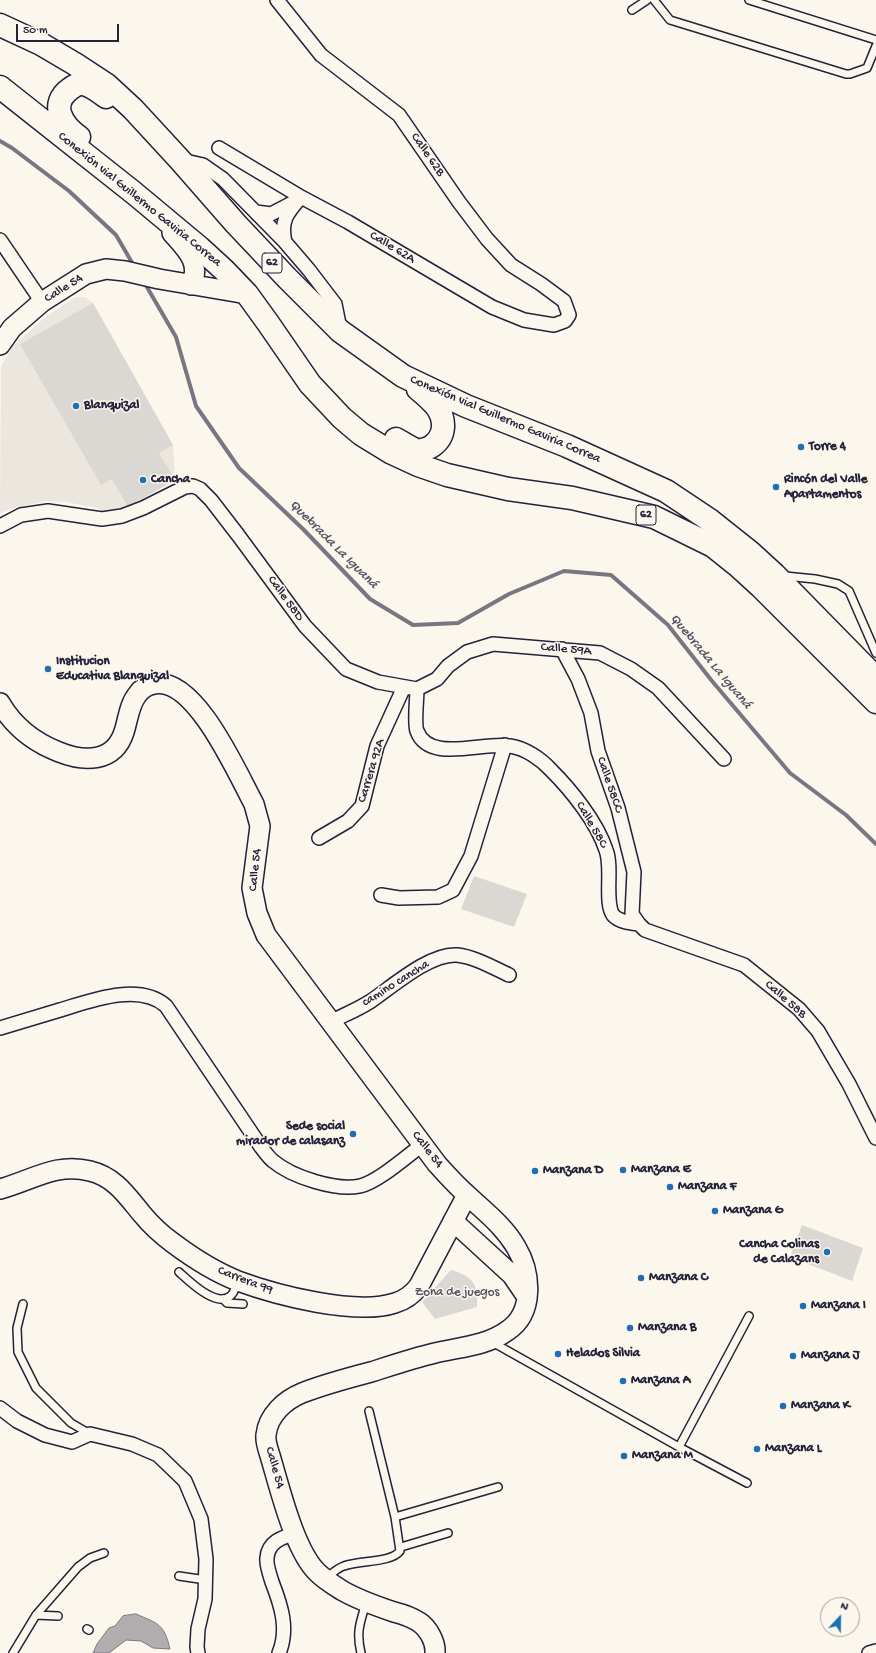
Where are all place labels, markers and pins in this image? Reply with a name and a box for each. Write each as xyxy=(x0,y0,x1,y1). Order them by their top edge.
place label: Blanquizal xyxy=(84,398,139,414)
marker: Blanquizal xyxy=(71,401,81,411)
place label: Torre 4 xyxy=(809,439,846,455)
marker: Torre 4 xyxy=(796,442,806,452)
place label: Cancha xyxy=(151,472,190,488)
place label: Rincón del Valle Apartamentos xyxy=(784,472,867,503)
marker: Cancha xyxy=(138,475,148,485)
marker: Rincón del Valle Apartamentos xyxy=(771,482,781,492)
place label: Institucion Educativa Blanquizal xyxy=(56,654,169,685)
marker: Institucion Educativa Blanquizal xyxy=(43,664,53,674)
place label: Sede social mirador de calasanz xyxy=(236,1119,345,1150)
marker: Sede social mirador de calasanz xyxy=(348,1129,358,1139)
place label: Manzana E xyxy=(631,1162,691,1178)
place label: Manzana D xyxy=(543,1163,603,1179)
marker: Manzana E xyxy=(618,1165,628,1175)
marker: Manzana D xyxy=(530,1166,540,1176)
place label: Manzana F xyxy=(678,1179,736,1195)
marker: Manzana F xyxy=(665,1182,675,1192)
place label: Manzana G xyxy=(723,1203,783,1219)
marker: Manzana G xyxy=(710,1206,720,1216)
place label: Cancha Colinas de Calazans xyxy=(739,1237,819,1268)
marker: Cancha Colinas de Calazans xyxy=(822,1247,832,1257)
place label: Manzana C xyxy=(649,1270,708,1286)
marker: Manzana C xyxy=(636,1273,646,1283)
place label: Manzana I xyxy=(811,1298,866,1314)
marker: Manzana I xyxy=(798,1301,808,1311)
place label: Manzana B xyxy=(638,1320,696,1336)
marker: Manzana B xyxy=(625,1323,635,1333)
place label: Helados Silvia xyxy=(566,1346,640,1362)
place label: Manzana J xyxy=(801,1348,860,1364)
marker: Helados Silvia xyxy=(553,1349,563,1359)
marker: Manzana J xyxy=(788,1351,798,1361)
place label: Manzana A xyxy=(631,1373,691,1389)
marker: Manzana A xyxy=(618,1376,628,1386)
place label: Manzana K xyxy=(791,1398,850,1414)
marker: Manzana K xyxy=(778,1401,788,1411)
place label: Manzana L xyxy=(765,1441,822,1457)
marker: Manzana L xyxy=(752,1444,762,1454)
place label: Manzana M xyxy=(632,1448,693,1464)
marker: Manzana M xyxy=(619,1451,629,1461)

